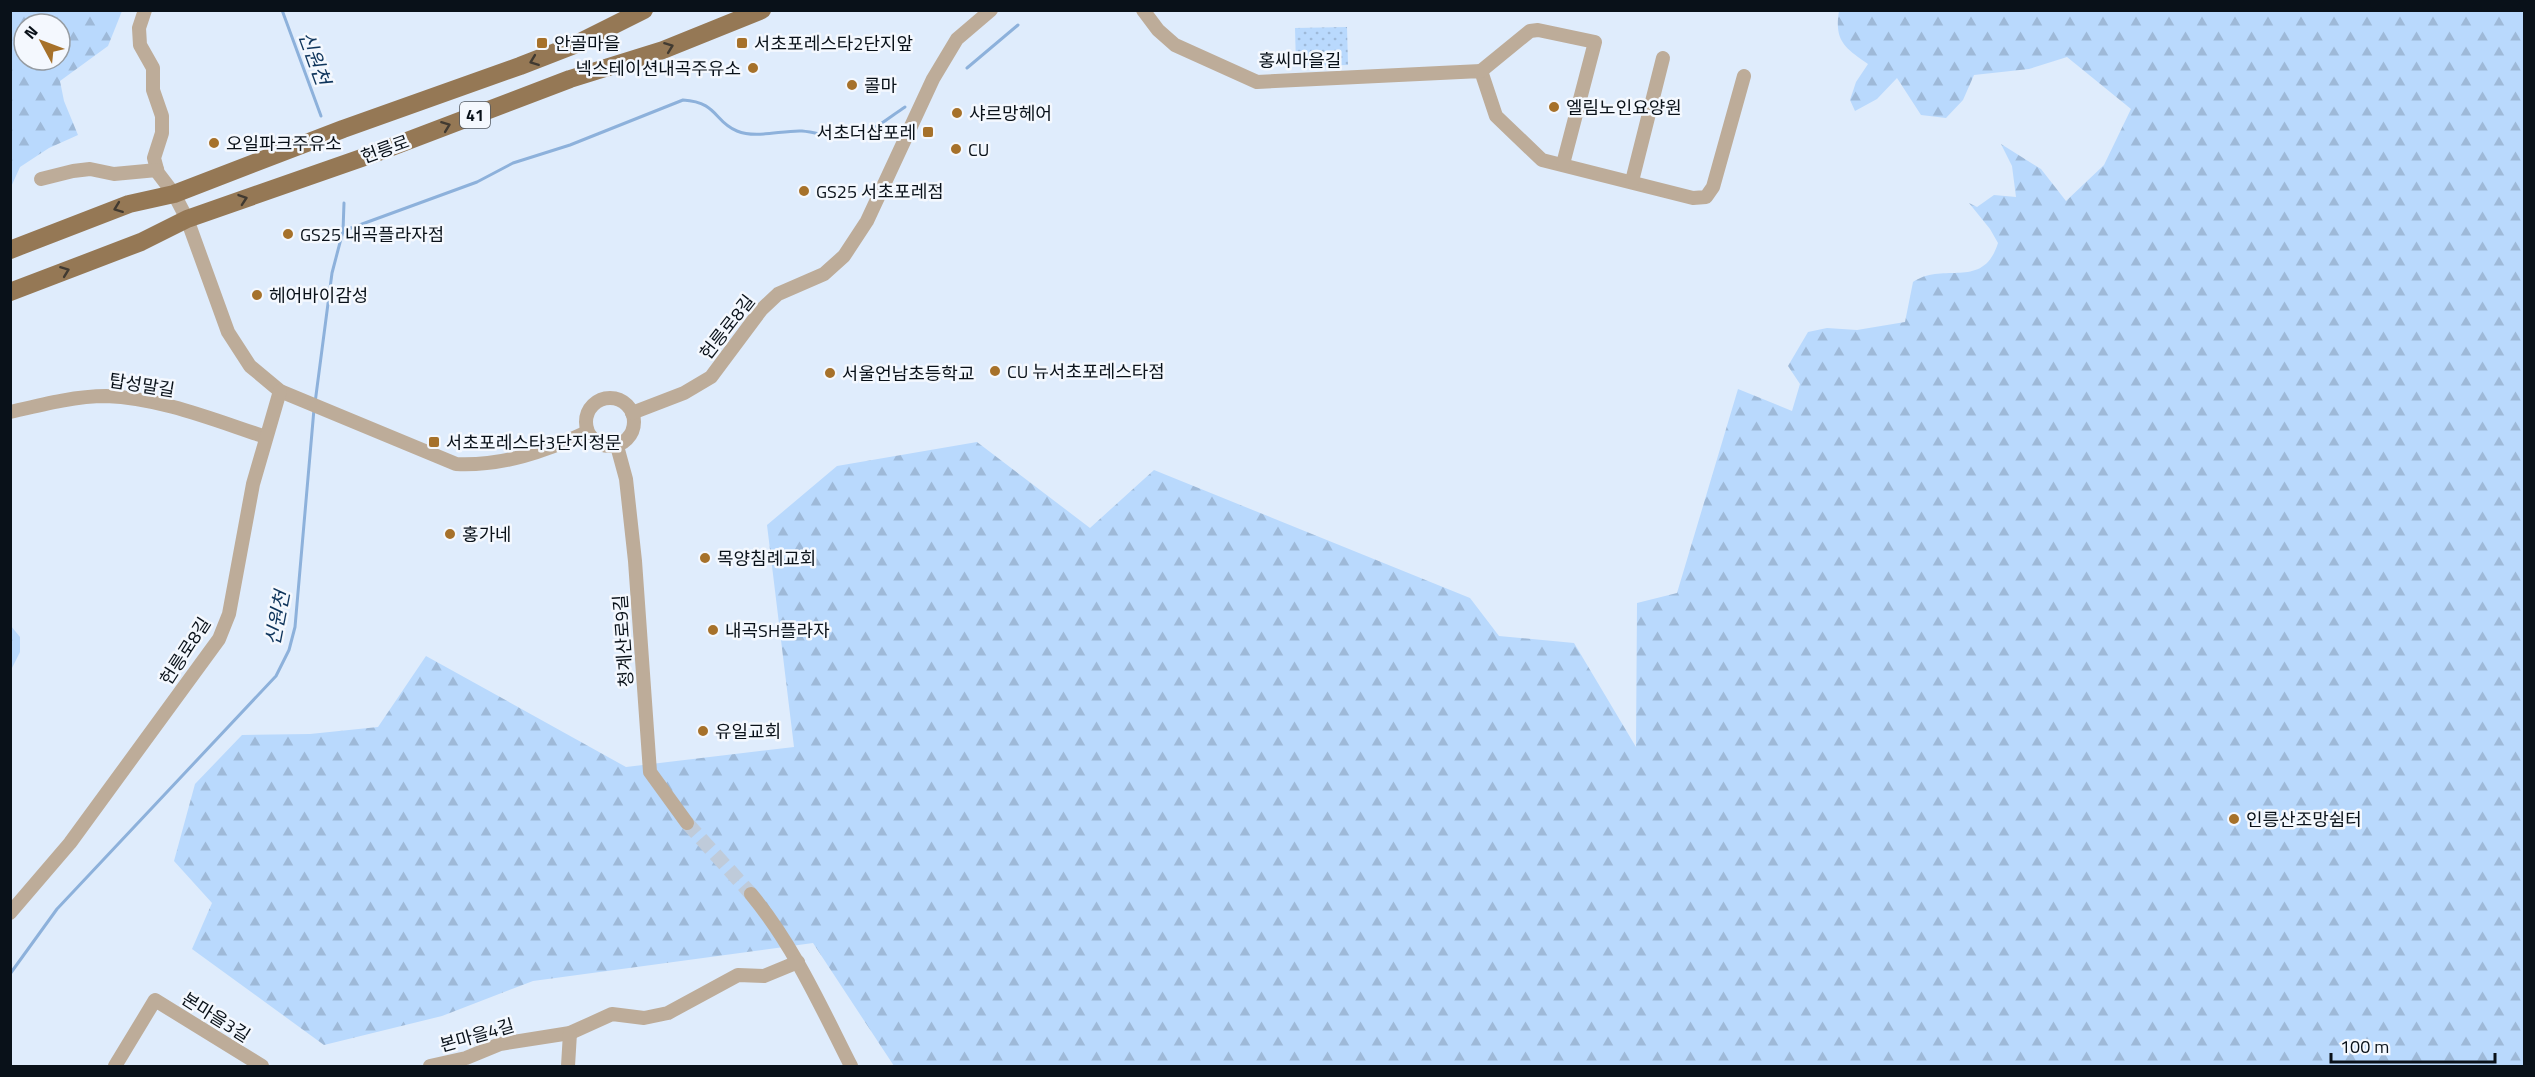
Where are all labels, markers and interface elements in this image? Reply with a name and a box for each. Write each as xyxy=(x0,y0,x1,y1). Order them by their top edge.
north arrow xyxy=(12,12,72,72)
text: N xyxy=(18,20,43,44)
water label: 신원천 xyxy=(291,27,340,92)
place label: 안골마을 xyxy=(554,30,620,57)
place label: 서초포레스타2단지앞 xyxy=(754,30,913,57)
marker: 안골마을 xyxy=(535,36,549,50)
marker: 서초포레스타2단지앞 xyxy=(735,36,749,50)
one-way arrow xyxy=(663,42,674,54)
street label: 홍씨마을길 xyxy=(1259,47,1341,74)
one-way arrow xyxy=(529,54,540,66)
place label: 넥스테이션내곡주유소 xyxy=(575,55,741,82)
marker: 넥스테이션내곡주유소 xyxy=(746,61,760,75)
place label: 콜마 xyxy=(864,72,898,99)
marker: 콜마 xyxy=(845,78,859,92)
place label: 엘림노인요양원 xyxy=(1566,94,1682,121)
place label: 샤르망헤어 xyxy=(969,100,1052,127)
marker: 엘림노인요양원 xyxy=(1547,100,1561,114)
road number: 41 xyxy=(460,102,490,128)
marker: 샤르망헤어 xyxy=(950,106,964,120)
place label: 서초더샵포레 xyxy=(817,119,916,146)
one-way arrow xyxy=(440,121,451,133)
marker: 서초더샵포레 xyxy=(921,125,935,139)
street label: 헌릉로 xyxy=(357,128,413,170)
place label: 오일파크주유소 xyxy=(226,130,342,157)
marker: 오일파크주유소 xyxy=(207,136,221,150)
place label: CU xyxy=(968,136,989,163)
marker: CU xyxy=(949,142,963,156)
place label: GS25 서초포레점 xyxy=(816,178,944,205)
marker: GS25 서초포레점 xyxy=(797,184,811,198)
one-way arrow xyxy=(237,194,248,207)
one-way arrow xyxy=(113,201,124,213)
place label: GS25 내곡플라자점 xyxy=(300,221,444,248)
marker: GS25 내곡플라자점 xyxy=(281,227,295,241)
one-way arrow xyxy=(59,266,70,279)
place label: 헤어바이감성 xyxy=(269,282,368,309)
marker: 헤어바이감성 xyxy=(250,288,264,302)
street label: 헌릉로8길 xyxy=(693,289,761,365)
place label: CU 뉴서초포레스타점 xyxy=(1007,358,1165,385)
place label: 서울언남초등학교 xyxy=(842,360,974,387)
marker: CU 뉴서초포레스타점 xyxy=(988,364,1002,378)
street label: 탑성말길 xyxy=(107,366,177,404)
marker: 서울언남초등학교 xyxy=(823,366,837,380)
place label: 서초포레스타3단지정문 xyxy=(446,429,622,456)
marker: 서초포레스타3단지정문 xyxy=(427,435,441,449)
place label: 홍가네 xyxy=(462,521,512,548)
marker: 홍가네 xyxy=(443,527,457,541)
place label: 목양침례교회 xyxy=(717,545,816,572)
marker: 목양침례교회 xyxy=(698,551,712,565)
water label: 신원천 xyxy=(257,585,298,648)
street label: 청계산로9길 xyxy=(606,594,640,688)
street label: 헌릉로8길 xyxy=(153,612,217,690)
place label: 내곡SH플라자 xyxy=(725,617,830,644)
marker: 내곡SH플라자 xyxy=(706,623,720,637)
place label: 유일교회 xyxy=(715,718,781,745)
marker: 유일교회 xyxy=(696,724,710,738)
place label: 인릉산조망쉼터 xyxy=(2246,806,2362,833)
marker: 인릉산조망쉼터 xyxy=(2227,812,2241,826)
street label: 본마을3길 xyxy=(176,985,256,1049)
street label: 본마을4길 xyxy=(437,1012,517,1058)
scale bar xyxy=(2331,1026,2494,1064)
text: 100 m xyxy=(2340,1033,2389,1060)

